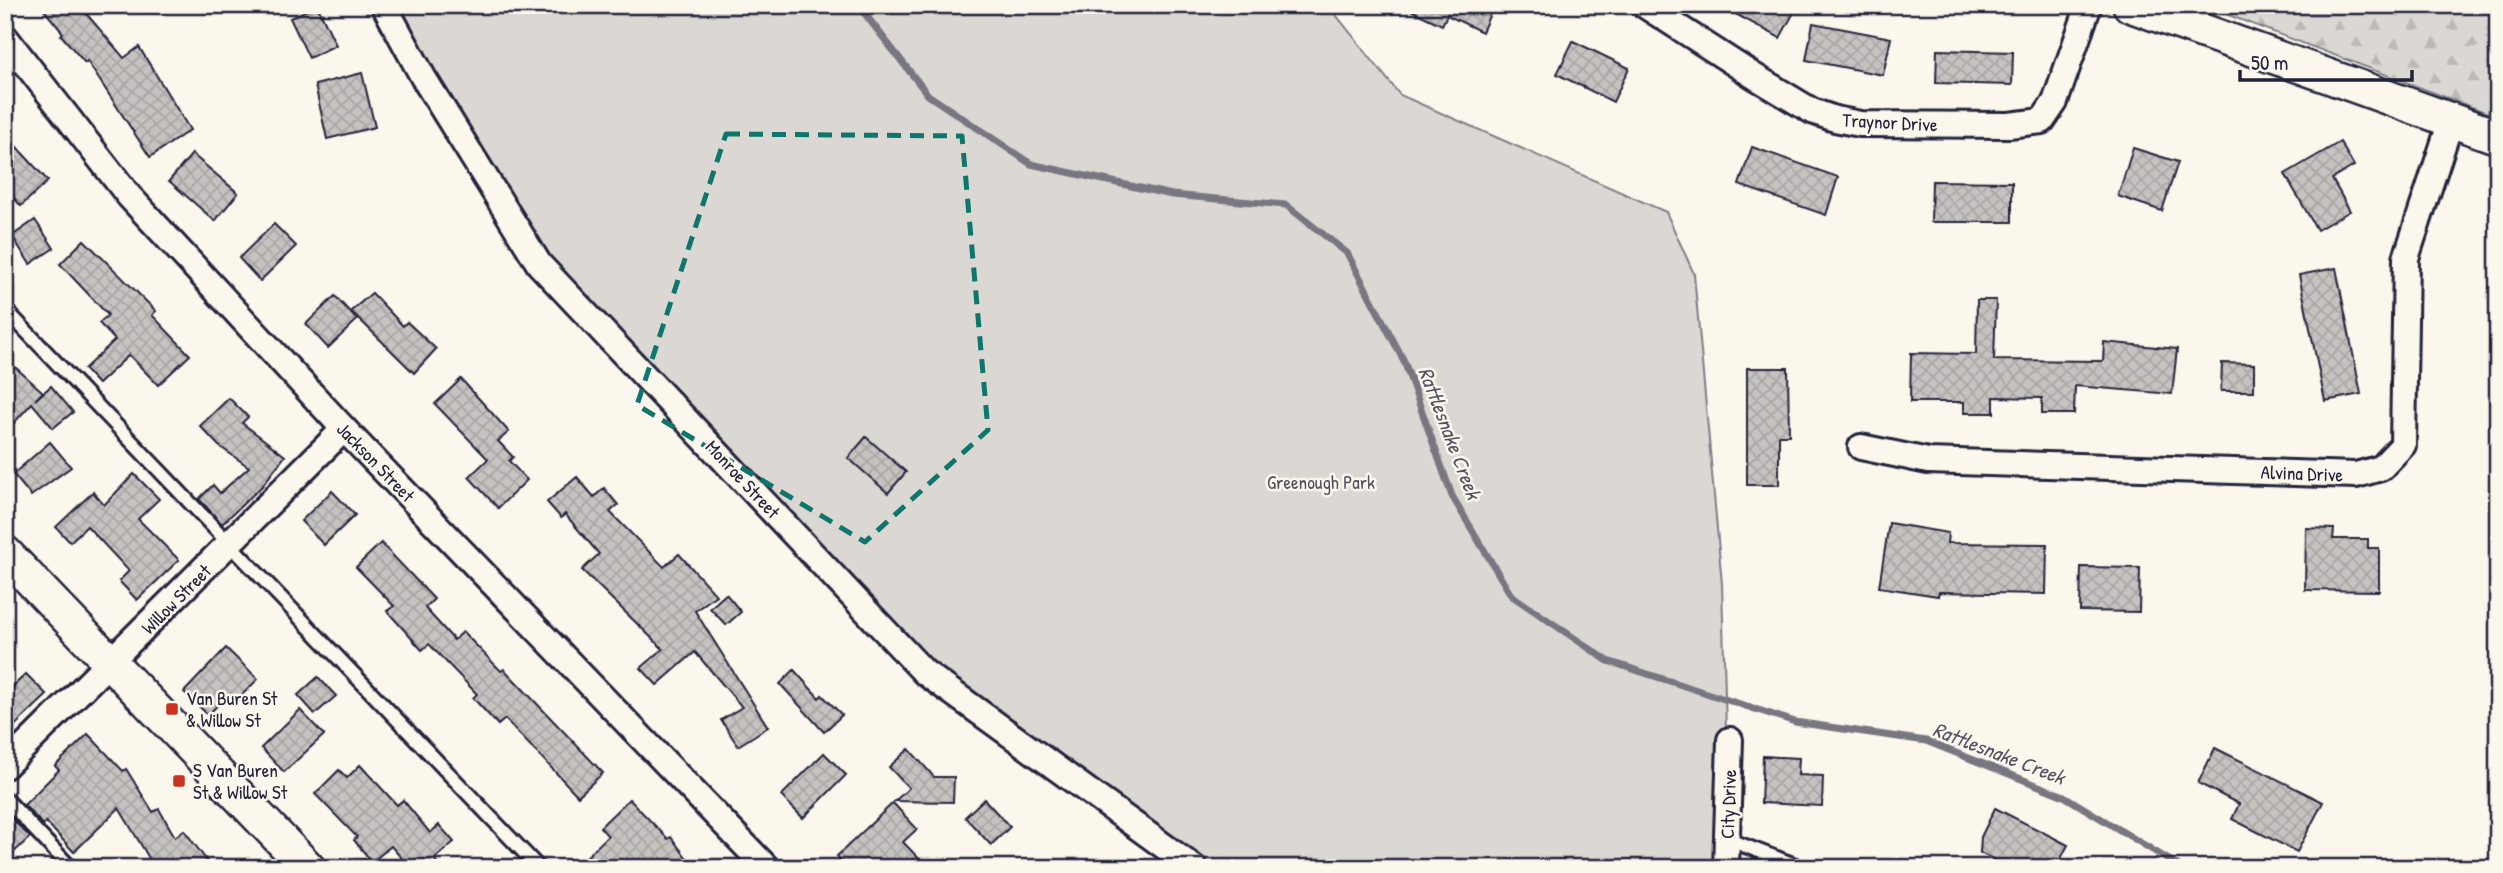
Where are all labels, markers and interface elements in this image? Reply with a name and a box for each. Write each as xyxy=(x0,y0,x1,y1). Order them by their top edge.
scale bar xyxy=(2240,38,2412,82)
text: 50 m xyxy=(2251,48,2288,77)
street label: Traynor Drive xyxy=(1842,107,1939,138)
water label: Rattlesnake Creek xyxy=(1412,363,1489,505)
street label: Jackson Street xyxy=(331,416,421,508)
street label: Monroe Street xyxy=(700,434,786,524)
street label: Alvina Drive xyxy=(2260,459,2344,487)
park label: Greenough Park xyxy=(1267,469,1375,495)
street label: Willow Street xyxy=(135,558,217,640)
place label: Van Buren St & Willow St xyxy=(186,685,278,733)
marker: Van Buren St & Willow St xyxy=(164,701,180,717)
water label: Rattlesnake Creek xyxy=(1929,715,2071,792)
place label: S Van Buren St & Willow St xyxy=(193,757,288,805)
street label: City Drive xyxy=(1714,768,1742,839)
marker: S Van Buren St & Willow St xyxy=(171,773,187,789)

